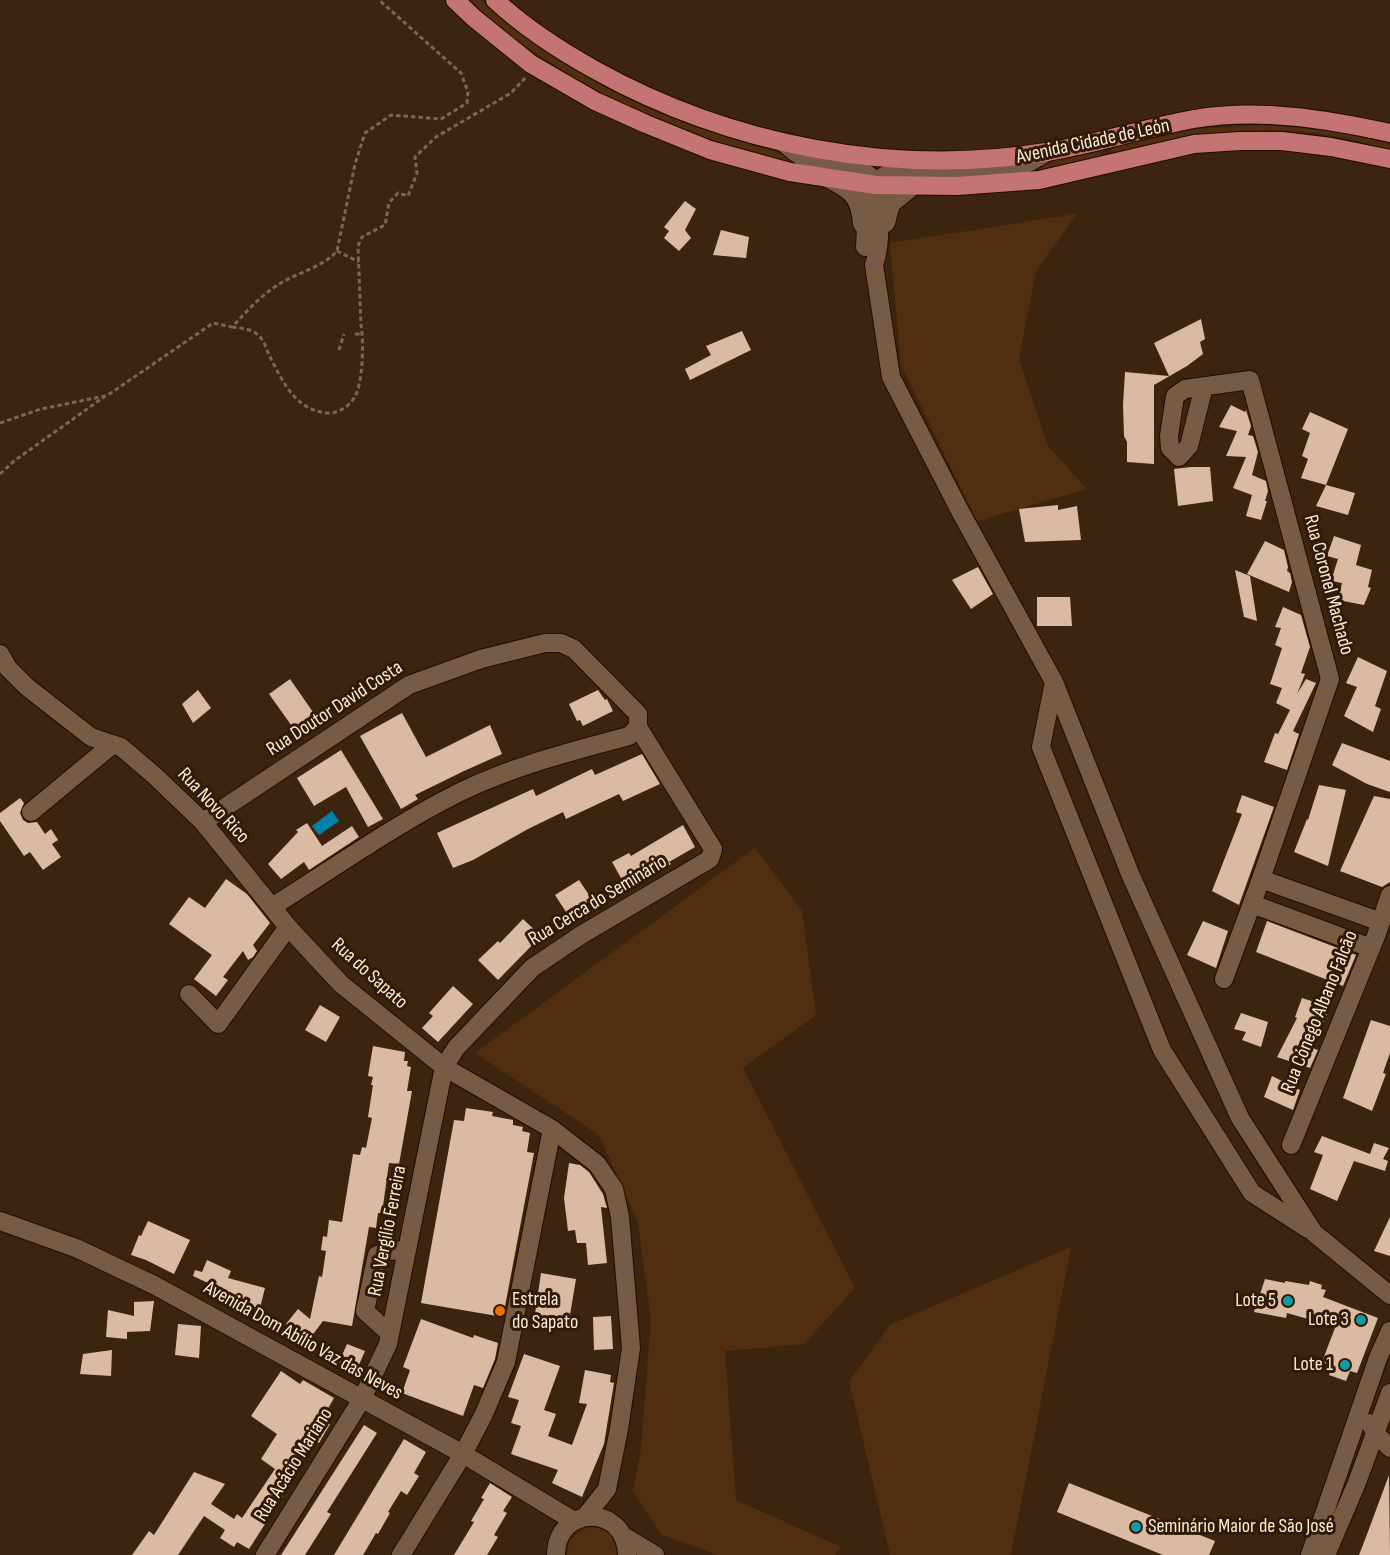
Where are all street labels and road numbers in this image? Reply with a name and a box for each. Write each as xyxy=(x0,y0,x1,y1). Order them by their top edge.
street label: Avenida Cidade de León xyxy=(1014,114,1172,170)
street label: Rua Coronel Machado xyxy=(1298,512,1358,658)
street label: Rua Doutor David Costa xyxy=(263,656,407,762)
street label: Rua Novo Rico xyxy=(172,763,254,849)
street label: Rua Cerca do Seminário xyxy=(524,850,672,952)
street label: Rua Cónego Albano Falcão xyxy=(1276,927,1364,1097)
street label: Rua do Sapato xyxy=(326,933,412,1015)
street label: Rua Vergílio Ferreira xyxy=(364,1164,412,1298)
street label: Avenida Dom Abílio Vaz das Neves xyxy=(199,1276,407,1406)
street label: Rua Acácio Mariano xyxy=(249,1404,339,1526)

